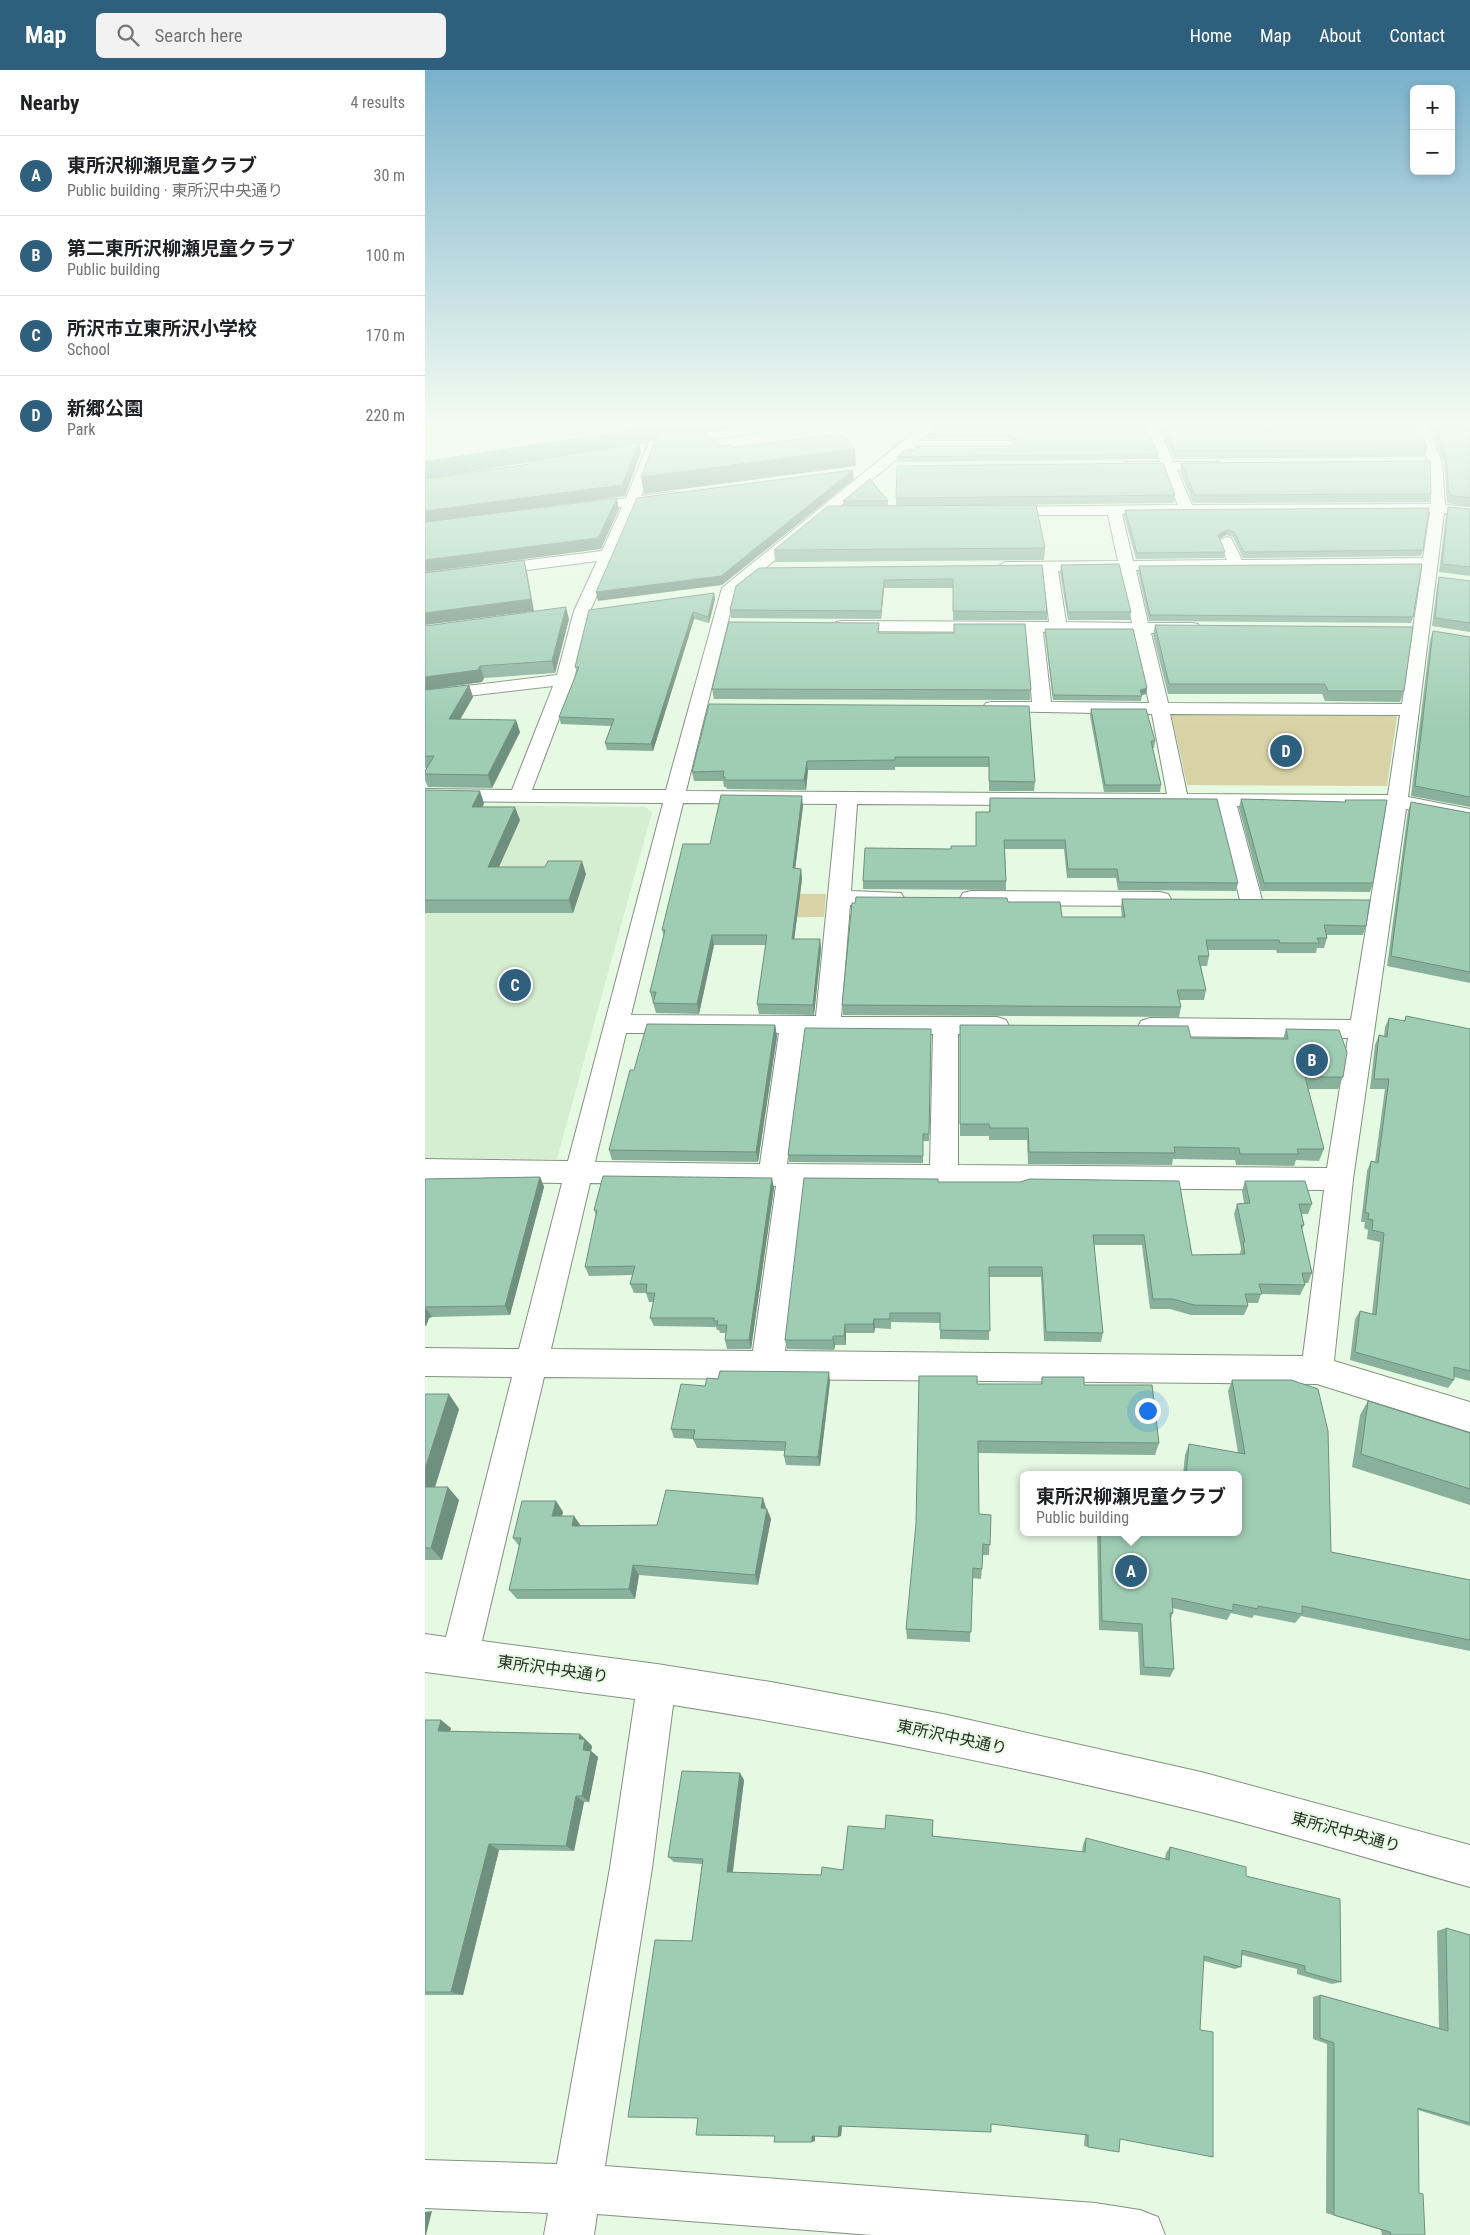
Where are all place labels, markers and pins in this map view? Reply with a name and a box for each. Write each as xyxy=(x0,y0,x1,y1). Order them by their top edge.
pin: D xyxy=(1270,732,1302,770)
pin: C xyxy=(499,966,531,1004)
pin: B xyxy=(1296,1041,1328,1079)
pin: A xyxy=(1115,1552,1147,1590)

